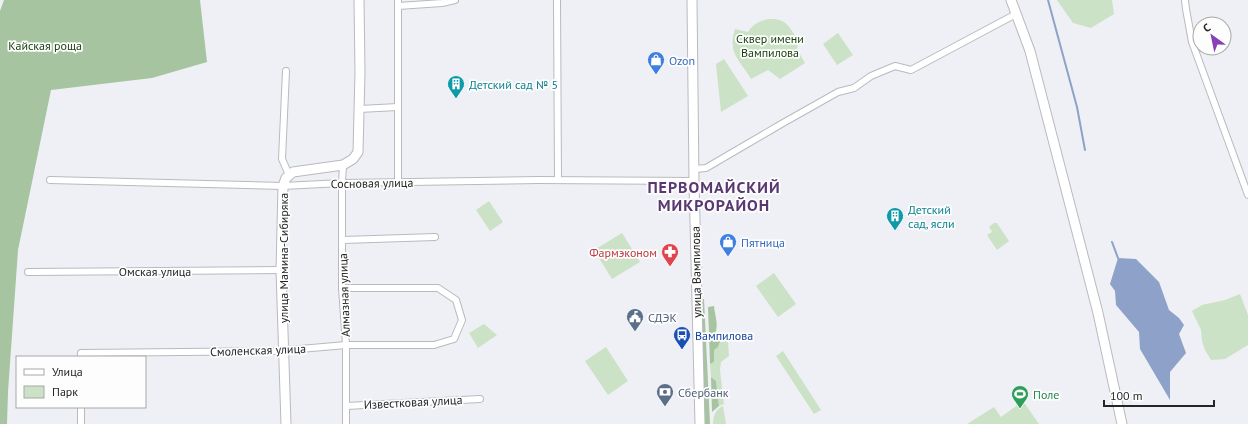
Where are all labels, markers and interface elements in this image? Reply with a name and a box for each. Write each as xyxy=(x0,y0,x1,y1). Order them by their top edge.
north arrow xyxy=(1192,16,1232,56)
text: С xyxy=(1200,20,1213,35)
park label: Сквер имени Вампилова xyxy=(736,31,804,60)
park label: Кайская роща xyxy=(8,38,82,53)
shop icon: Ozon xyxy=(646,50,666,75)
place label: Ozon xyxy=(669,53,695,68)
building icon: Детский сад № 5 xyxy=(446,74,466,99)
place label: Детский сад № 5 xyxy=(469,77,558,92)
street label: Сосновая улица xyxy=(331,175,413,191)
district label: ПЕРВОМАЙСКИЙ МИКРОРАЙОН xyxy=(647,177,781,215)
street label: улица Мамина-Сибиряка xyxy=(276,193,291,323)
place label: Детский сад, ясли xyxy=(908,202,955,231)
building icon: Детский сад, ясли xyxy=(885,206,905,231)
street label: улица Вампилова xyxy=(688,226,704,318)
shop icon: Пятница xyxy=(718,232,738,257)
place label: Пятница xyxy=(741,235,785,250)
pharmacy icon: Фармэконом xyxy=(660,242,680,267)
place label: Фармэконом xyxy=(589,245,657,260)
street label: Алмазная улица xyxy=(335,253,353,337)
street label: Омская улица xyxy=(119,264,191,279)
public building icon: СДЭК xyxy=(625,307,645,332)
place label: СДЭК xyxy=(648,310,677,325)
bus stop icon: Вампилова xyxy=(672,325,692,350)
place label: Вампилова xyxy=(695,328,753,343)
street label: Смоленская улица xyxy=(210,341,306,359)
legend xyxy=(16,356,146,408)
text: Улица xyxy=(52,364,83,379)
bank icon: Сбербанк xyxy=(655,382,675,407)
scale bar xyxy=(1104,382,1214,408)
text: Парк xyxy=(52,384,78,399)
sports icon: Поле xyxy=(1010,384,1030,409)
place label: Сбербанк xyxy=(678,385,729,400)
place label: Поле xyxy=(1033,387,1059,402)
text: 100 m xyxy=(1110,388,1143,403)
street label: Известковая улица xyxy=(363,392,463,412)

